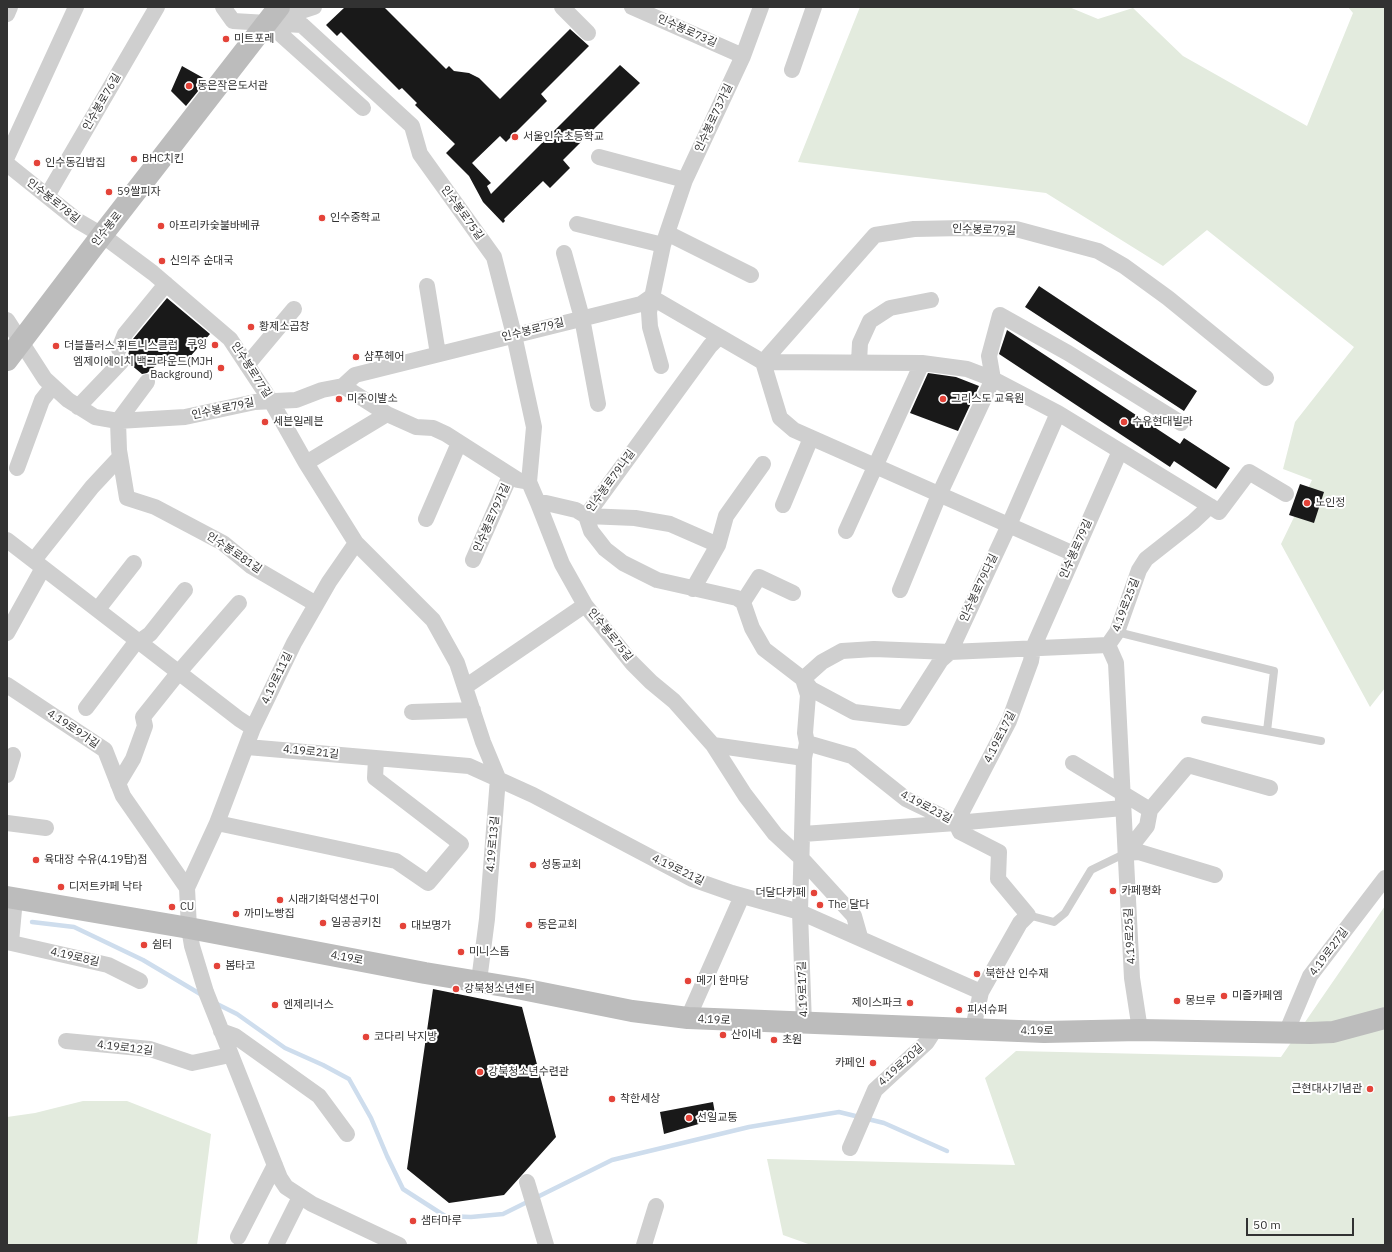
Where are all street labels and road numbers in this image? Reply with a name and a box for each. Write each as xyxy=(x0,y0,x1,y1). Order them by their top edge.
street label: 인수봉로73길 xyxy=(655,12,719,50)
street label: 인수봉로76길 xyxy=(80,71,124,133)
street label: 인수봉로73가길 xyxy=(692,82,736,154)
street label: 인수봉로78길 xyxy=(24,176,82,226)
street label: 인수봉로75길 xyxy=(438,183,486,243)
street label: 인수봉로 xyxy=(89,209,125,249)
street label: 인수봉로79길 xyxy=(952,222,1016,238)
street label: 인수봉로79길 xyxy=(500,316,566,344)
street label: 인수봉로77길 xyxy=(228,340,274,400)
street label: 인수봉로79길 xyxy=(190,396,256,422)
street label: 인수봉로79나길 xyxy=(584,447,638,515)
street label: 인수봉로79가길 xyxy=(471,482,513,554)
street label: 인수봉로79길 xyxy=(1057,517,1095,581)
street label: 인수봉로81길 xyxy=(204,530,264,576)
street label: 인수봉로79다길 xyxy=(957,552,1001,624)
street label: 4.19로25길 xyxy=(1110,576,1142,634)
street label: 인수봉로75길 xyxy=(585,606,635,664)
street label: 4.19로11길 xyxy=(259,650,295,706)
street label: 4.19로9가길 xyxy=(45,707,101,751)
street label: 4.19로17길 xyxy=(981,709,1019,765)
street label: 4.19로21길 xyxy=(282,742,340,762)
street label: 4.19로23길 xyxy=(898,788,954,826)
street label: 4.19로13길 xyxy=(484,815,502,873)
street label: 4.19로21길 xyxy=(650,852,706,888)
street label: 4.19로25길 xyxy=(1122,908,1138,964)
street label: 4.19로27길 xyxy=(1307,926,1351,978)
street label: 4.19로8길 xyxy=(49,945,101,969)
street label: 4.19로 xyxy=(330,948,364,968)
street label: 4.19로17길 xyxy=(795,961,811,1017)
street label: 4.19로 xyxy=(697,1013,731,1027)
street label: 4.19로 xyxy=(1020,1024,1054,1038)
street label: 4.19로12길 xyxy=(96,1038,154,1058)
street label: 4.19로20길 xyxy=(876,1041,926,1089)

